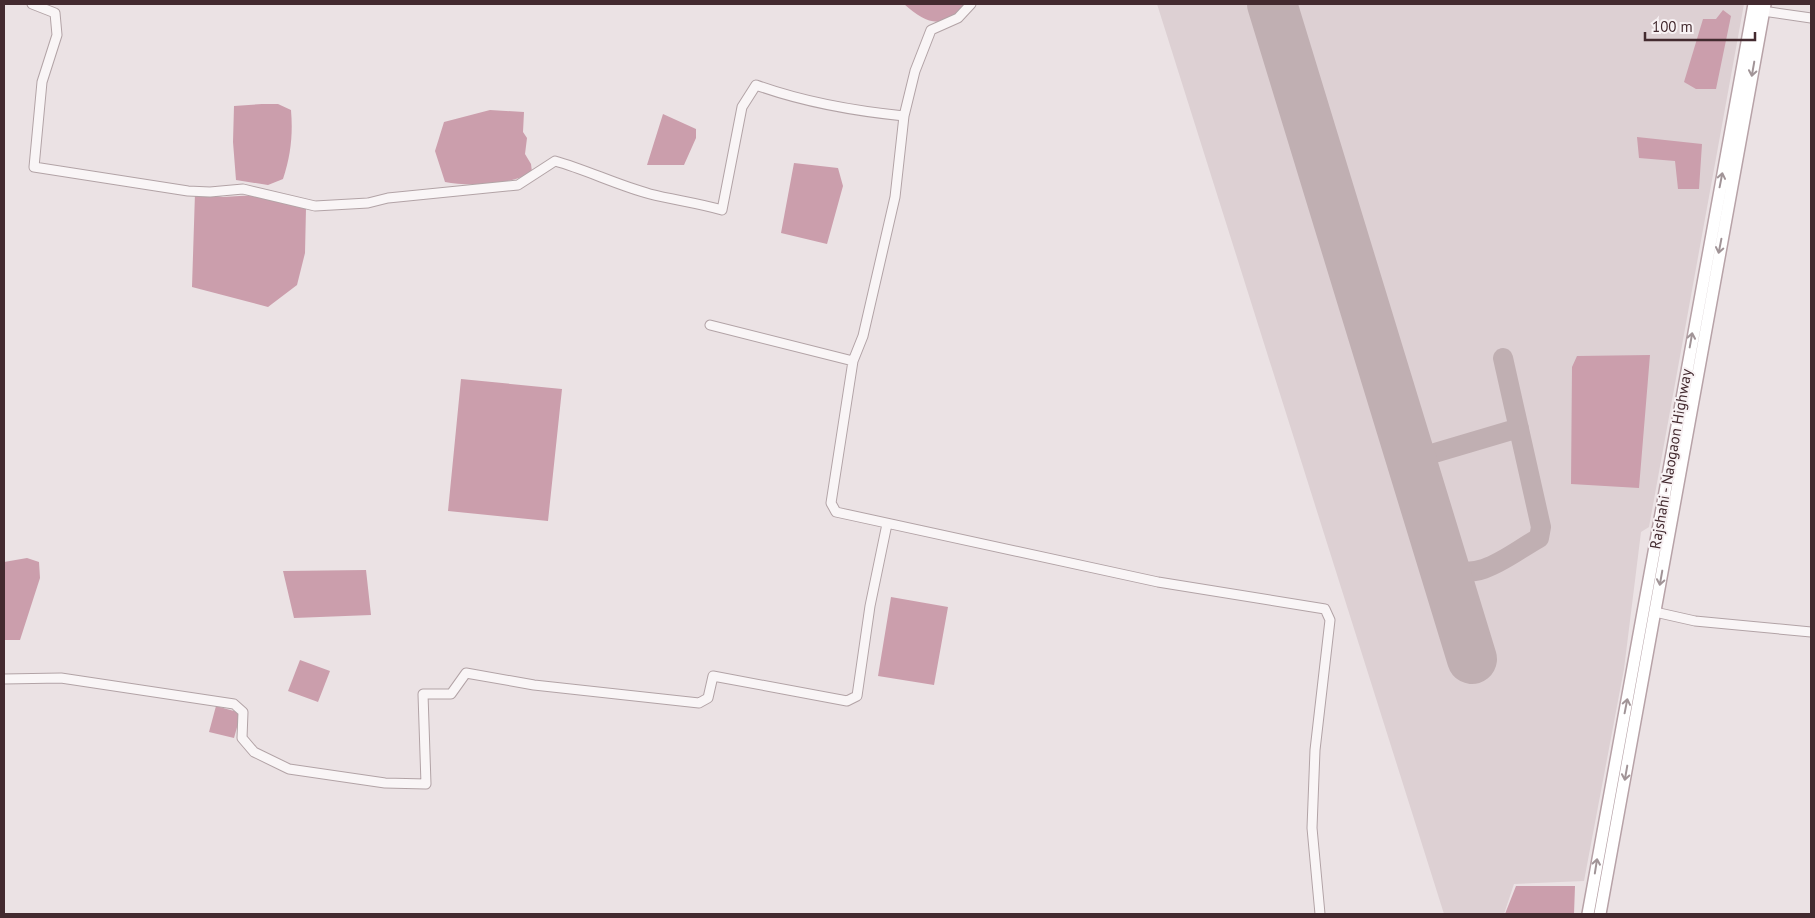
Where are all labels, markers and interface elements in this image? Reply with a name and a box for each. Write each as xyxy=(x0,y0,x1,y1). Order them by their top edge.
scale bar xyxy=(1645,10,1755,42)
text: 100 m xyxy=(1652,17,1693,36)
one-way arrow xyxy=(1747,61,1757,77)
one-way arrow xyxy=(1717,172,1726,188)
one-way arrow xyxy=(1715,237,1724,253)
one-way arrow xyxy=(1687,332,1697,348)
street label: Rajshahi - Naogaon Highway xyxy=(1645,367,1696,550)
one-way arrow xyxy=(1656,570,1666,586)
one-way arrow xyxy=(1622,699,1631,715)
one-way arrow xyxy=(1620,764,1630,780)
one-way arrow xyxy=(1592,859,1602,875)

